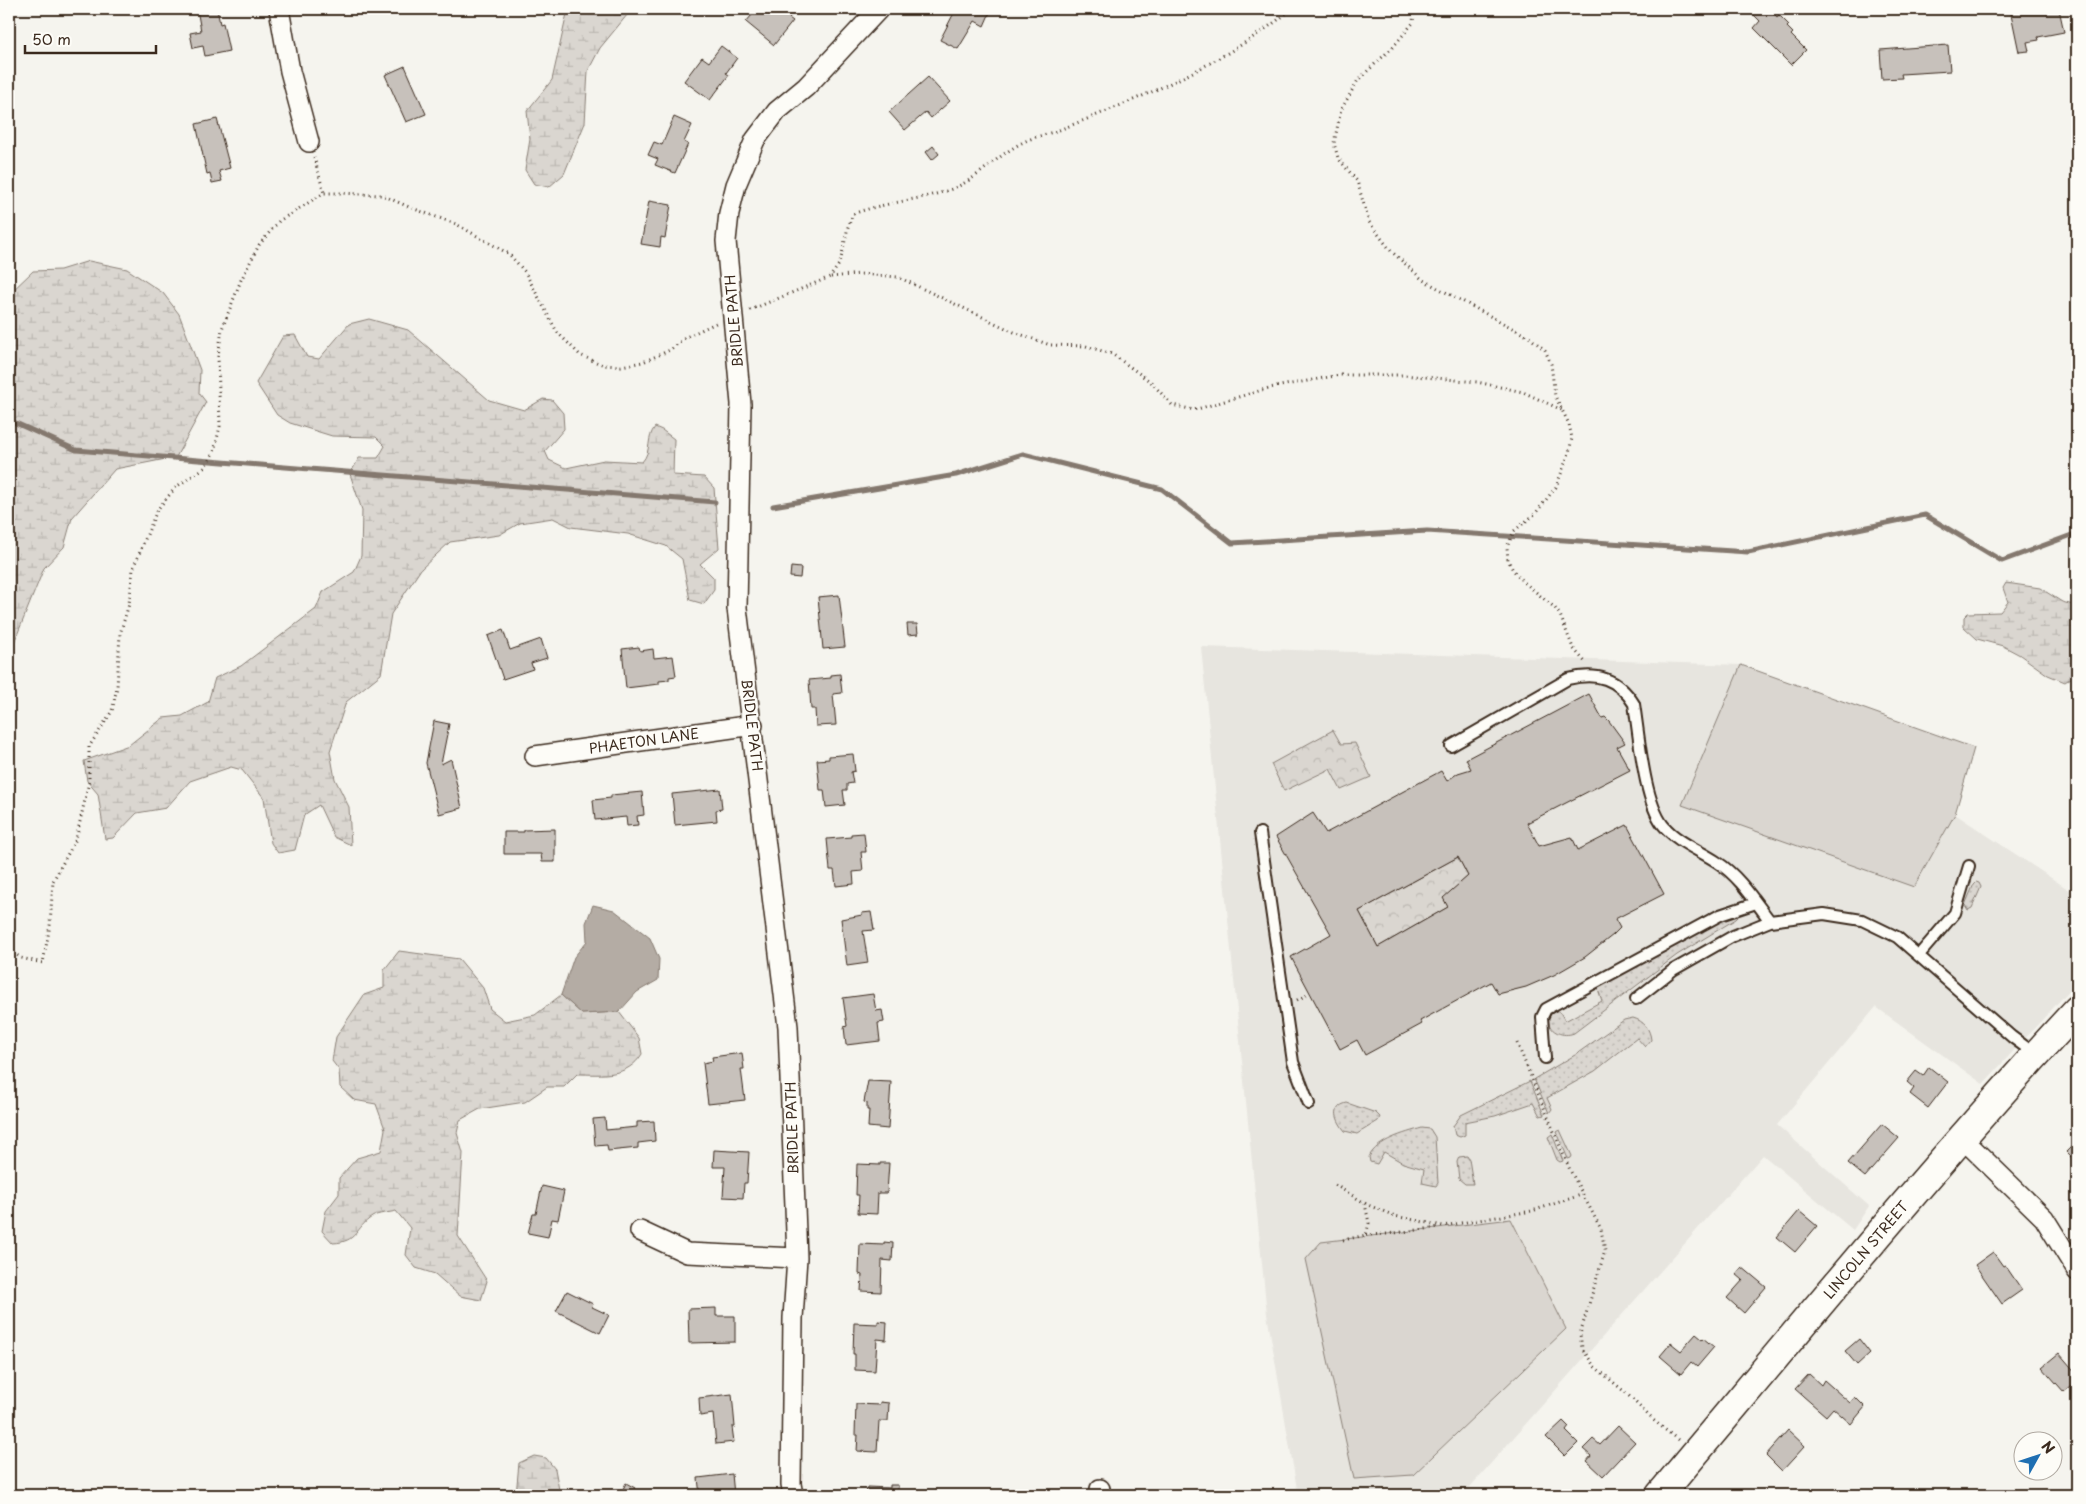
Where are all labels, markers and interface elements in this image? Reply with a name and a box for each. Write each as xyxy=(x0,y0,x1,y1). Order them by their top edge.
scale bar xyxy=(25,22,156,54)
text: 50 m xyxy=(32,27,71,50)
street label: BRIDLE PATH xyxy=(719,274,748,368)
street label: BRIDLE PATH xyxy=(736,677,769,772)
street label: PHAETON LANE xyxy=(587,722,700,759)
street label: BRIDLE PATH xyxy=(779,1081,804,1175)
street label: LINCOLN STREET xyxy=(1818,1196,1913,1303)
north arrow xyxy=(2014,1432,2064,1482)
text: N xyxy=(2037,1436,2060,1458)

